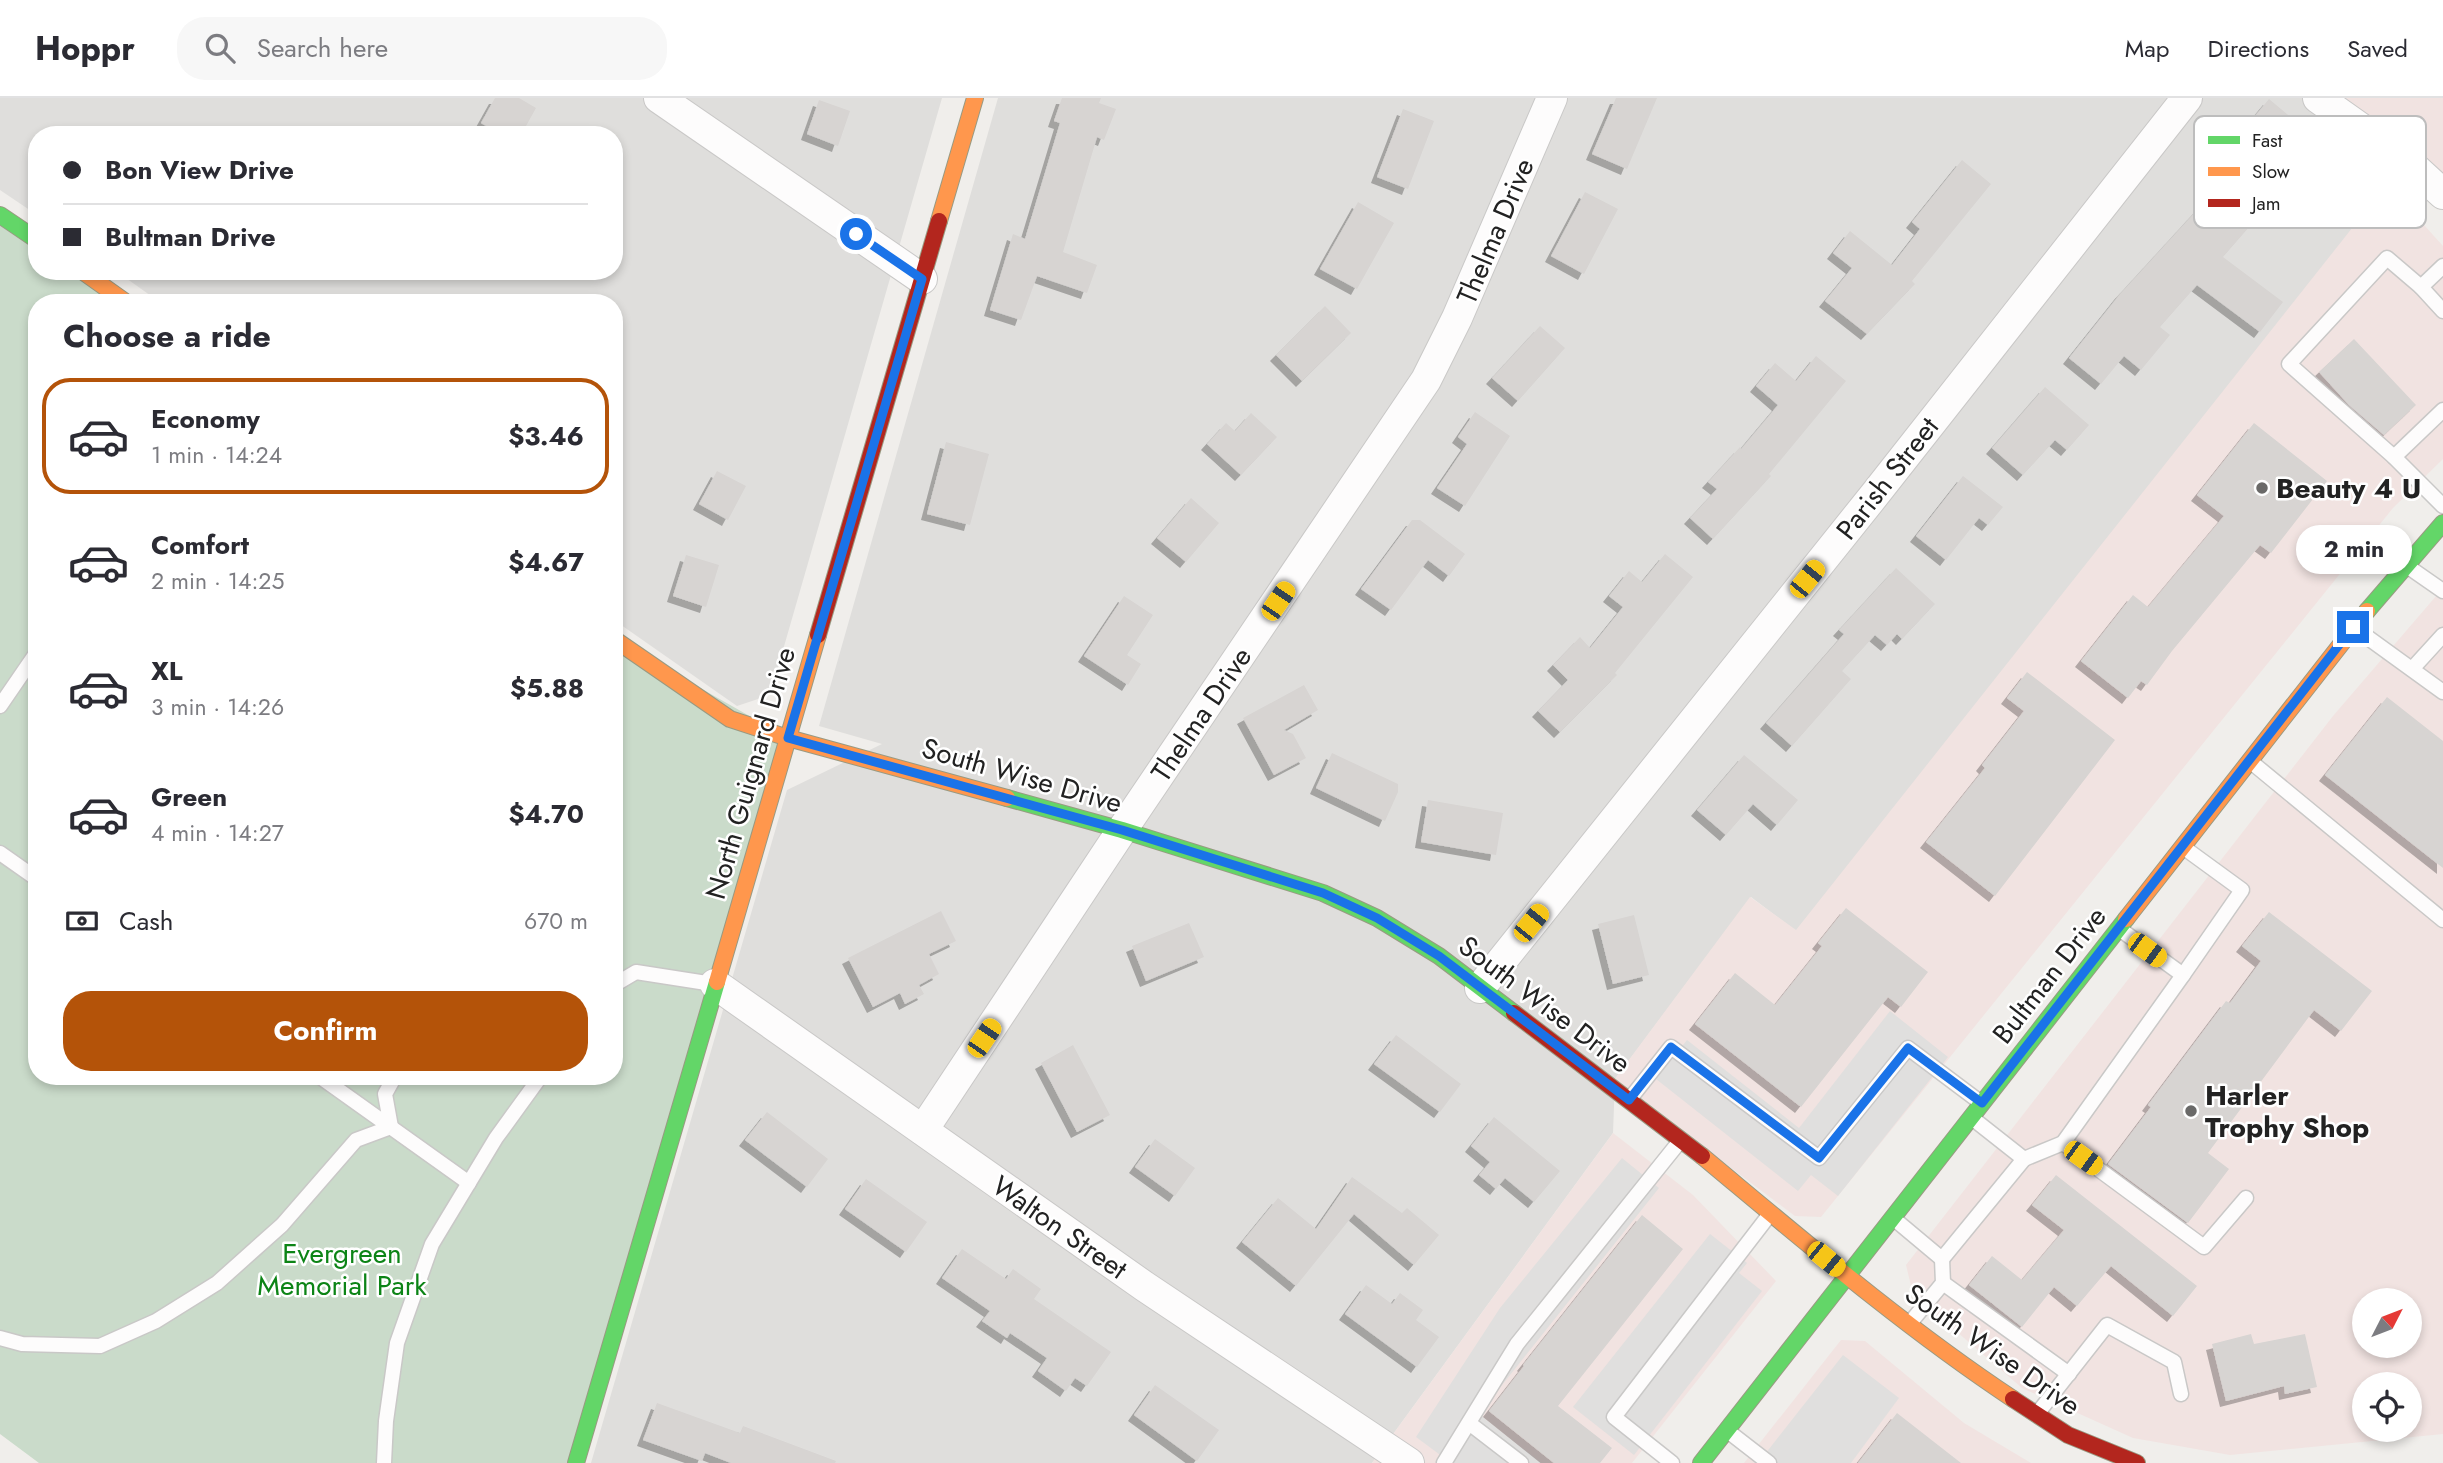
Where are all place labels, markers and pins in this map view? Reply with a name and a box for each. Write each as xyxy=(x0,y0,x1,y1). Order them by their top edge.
place label: Beauty 4 U xyxy=(2276,468,2421,509)
marker: Beauty 4 U xyxy=(2254,480,2270,496)
place label: Harler Trophy Shop xyxy=(2205,1075,2369,1148)
marker: Harler Trophy Shop xyxy=(2183,1103,2199,1119)

